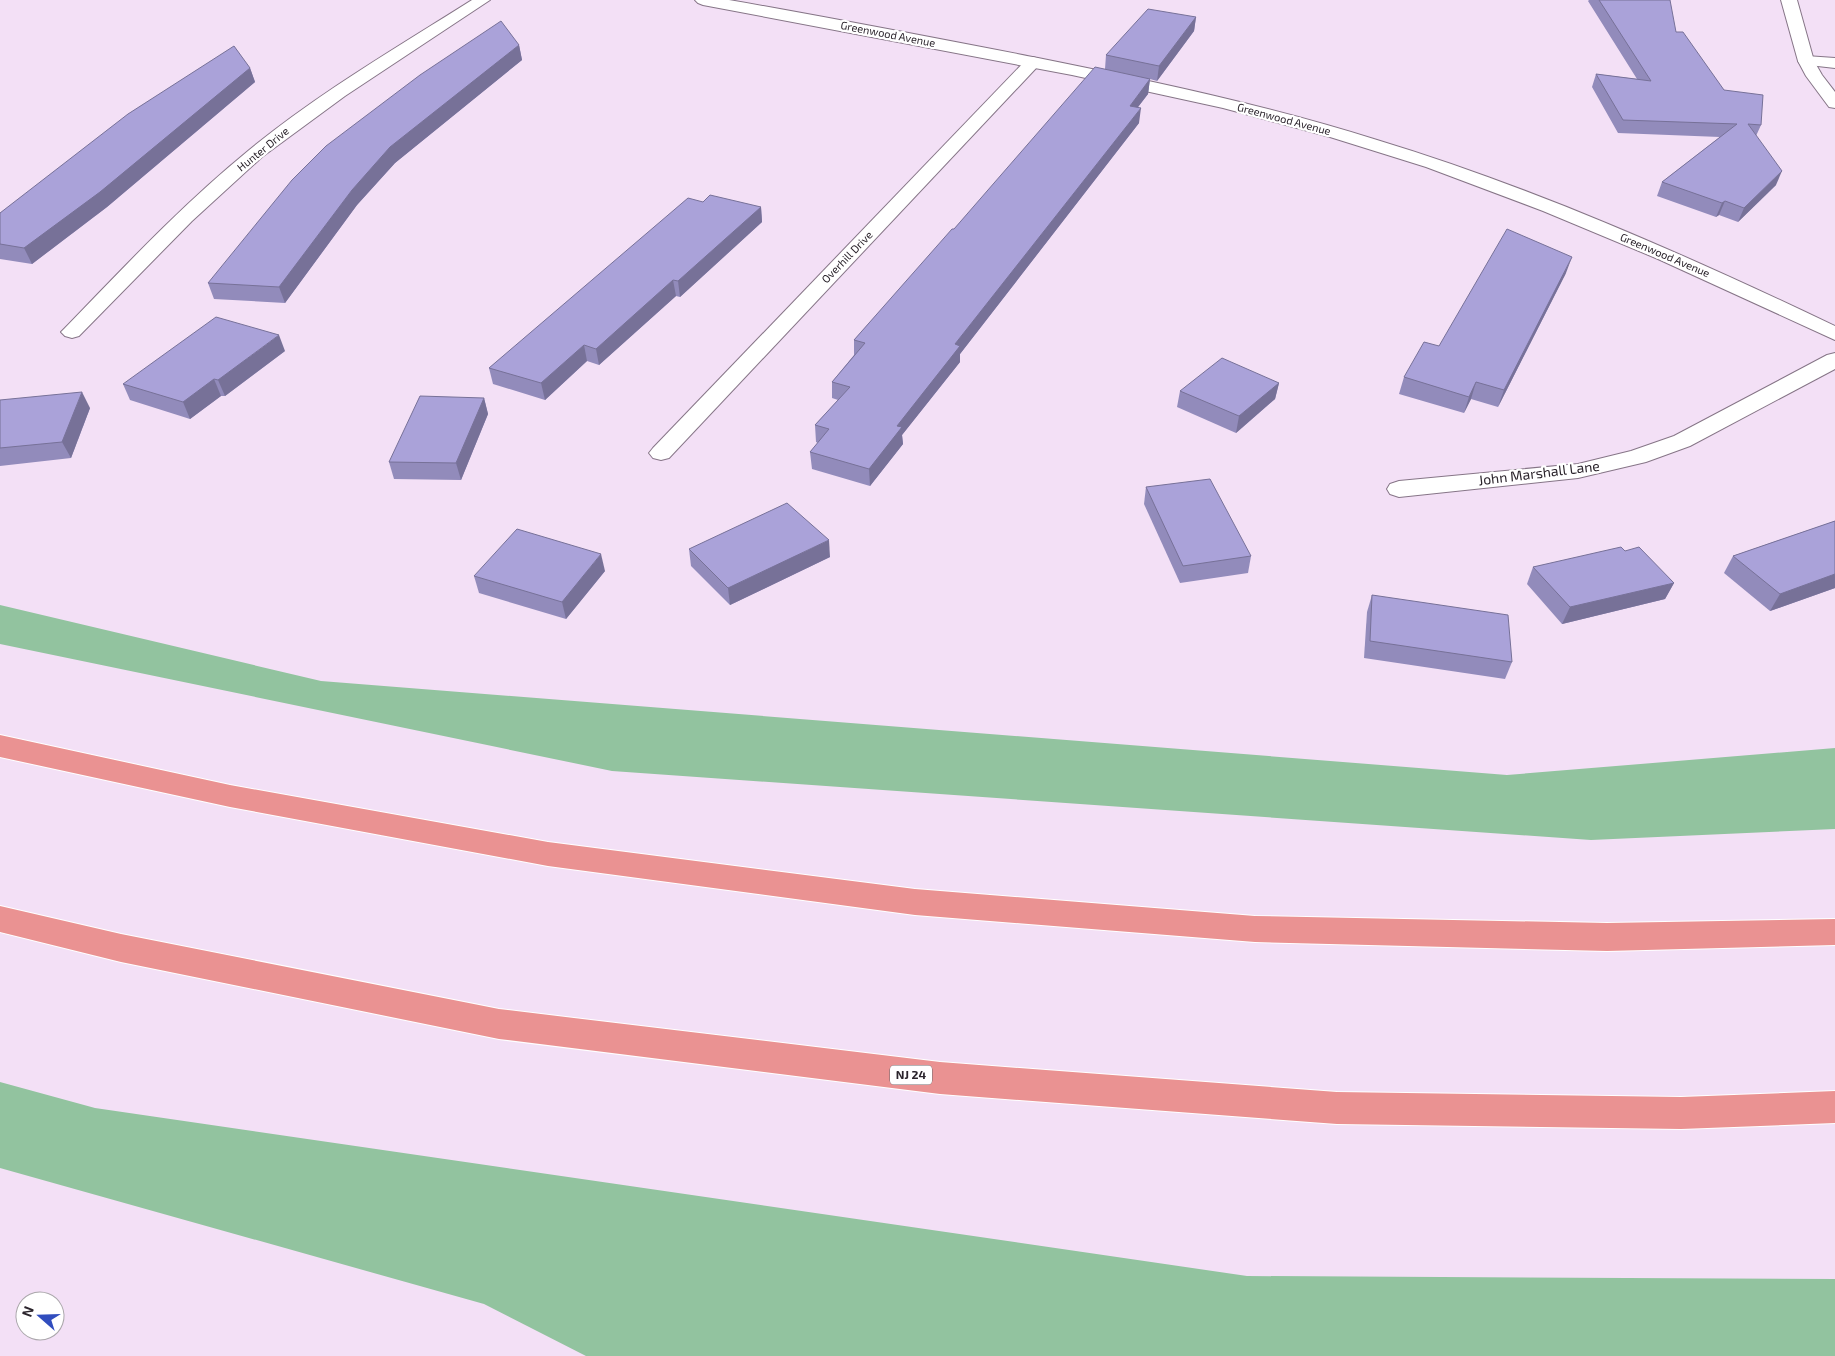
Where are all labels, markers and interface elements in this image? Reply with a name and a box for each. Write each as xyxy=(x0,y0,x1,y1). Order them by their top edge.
street label: Greenwood Avenue xyxy=(840,18,937,49)
street label: Greenwood Avenue xyxy=(1236,100,1332,137)
street label: Hunter Drive xyxy=(234,124,291,173)
street label: Overhill Drive xyxy=(819,228,875,285)
street label: Greenwood Avenue xyxy=(1618,230,1712,279)
street label: John Marshall Lane xyxy=(1477,457,1601,488)
road number: NJ 24 xyxy=(890,1066,932,1084)
north arrow xyxy=(15,1291,65,1341)
text: N xyxy=(18,1304,37,1319)

